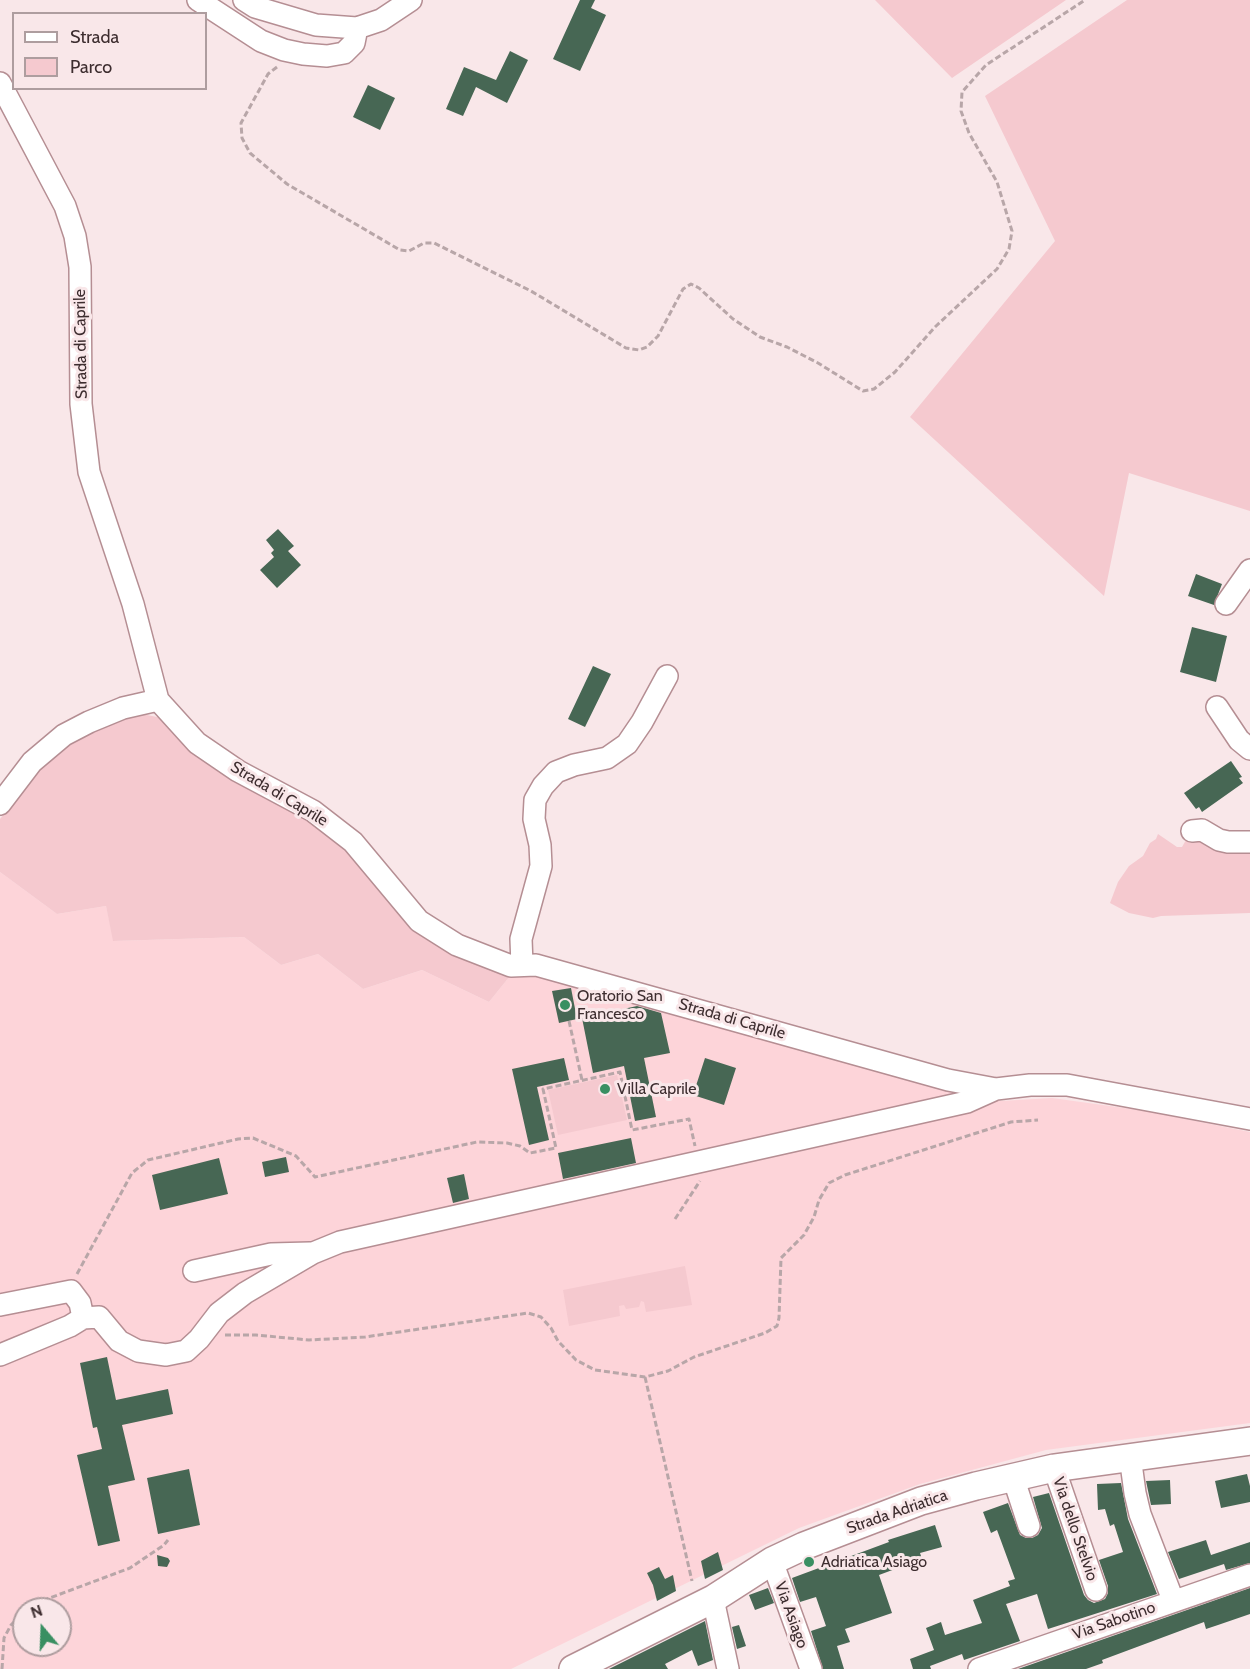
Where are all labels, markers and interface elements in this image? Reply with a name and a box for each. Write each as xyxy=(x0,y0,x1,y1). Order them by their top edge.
legend xyxy=(12,12,207,90)
text: Strada xyxy=(70,26,119,48)
text: Parco xyxy=(70,56,112,78)
street label: Strada di Caprile xyxy=(70,289,92,399)
street label: Strada di Caprile xyxy=(227,757,331,831)
place label: Oratorio San Francesco xyxy=(577,986,663,1024)
street label: Strada di Caprile xyxy=(677,995,787,1043)
marker: Oratorio San Francesco xyxy=(558,998,572,1012)
place label: Villa Caprile xyxy=(617,1079,696,1099)
marker: Villa Caprile xyxy=(598,1082,612,1096)
street label: Via dello Stelvio xyxy=(1048,1475,1102,1583)
street label: Strada Adriatica xyxy=(844,1486,950,1538)
place label: Adriatica Asiago xyxy=(821,1552,927,1572)
marker: Adriatica Asiago xyxy=(802,1555,816,1569)
street label: Via Asiago xyxy=(770,1579,812,1651)
north arrow xyxy=(12,1597,72,1657)
street label: Via Sabotino xyxy=(1070,1598,1158,1644)
text: N xyxy=(28,1601,45,1622)

